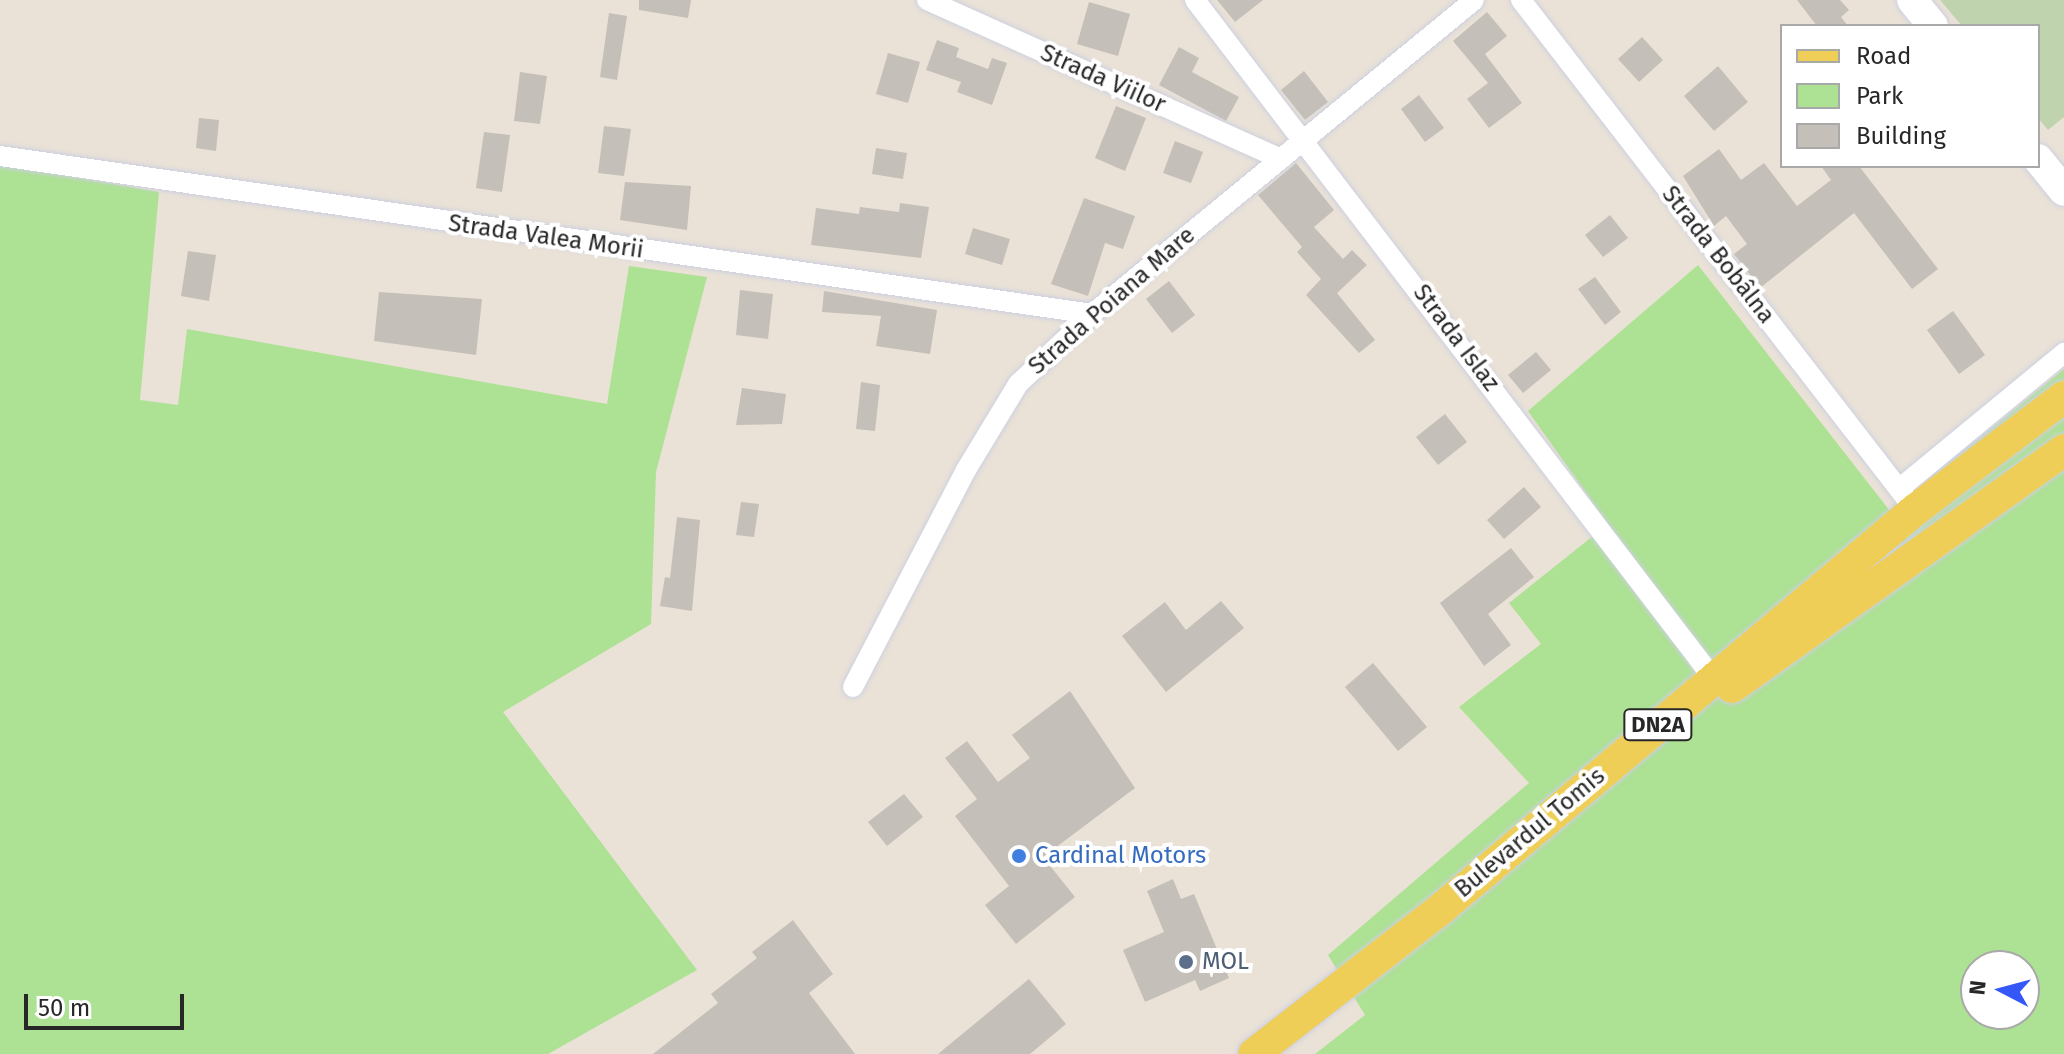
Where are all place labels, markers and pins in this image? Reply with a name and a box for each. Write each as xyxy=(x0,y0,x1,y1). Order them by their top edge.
place label: Cardinal Motors xyxy=(1035,842,1206,870)
marker: Cardinal Motors xyxy=(1010,847,1028,865)
place label: MOL xyxy=(1202,948,1249,976)
marker: MOL xyxy=(1177,953,1195,971)

